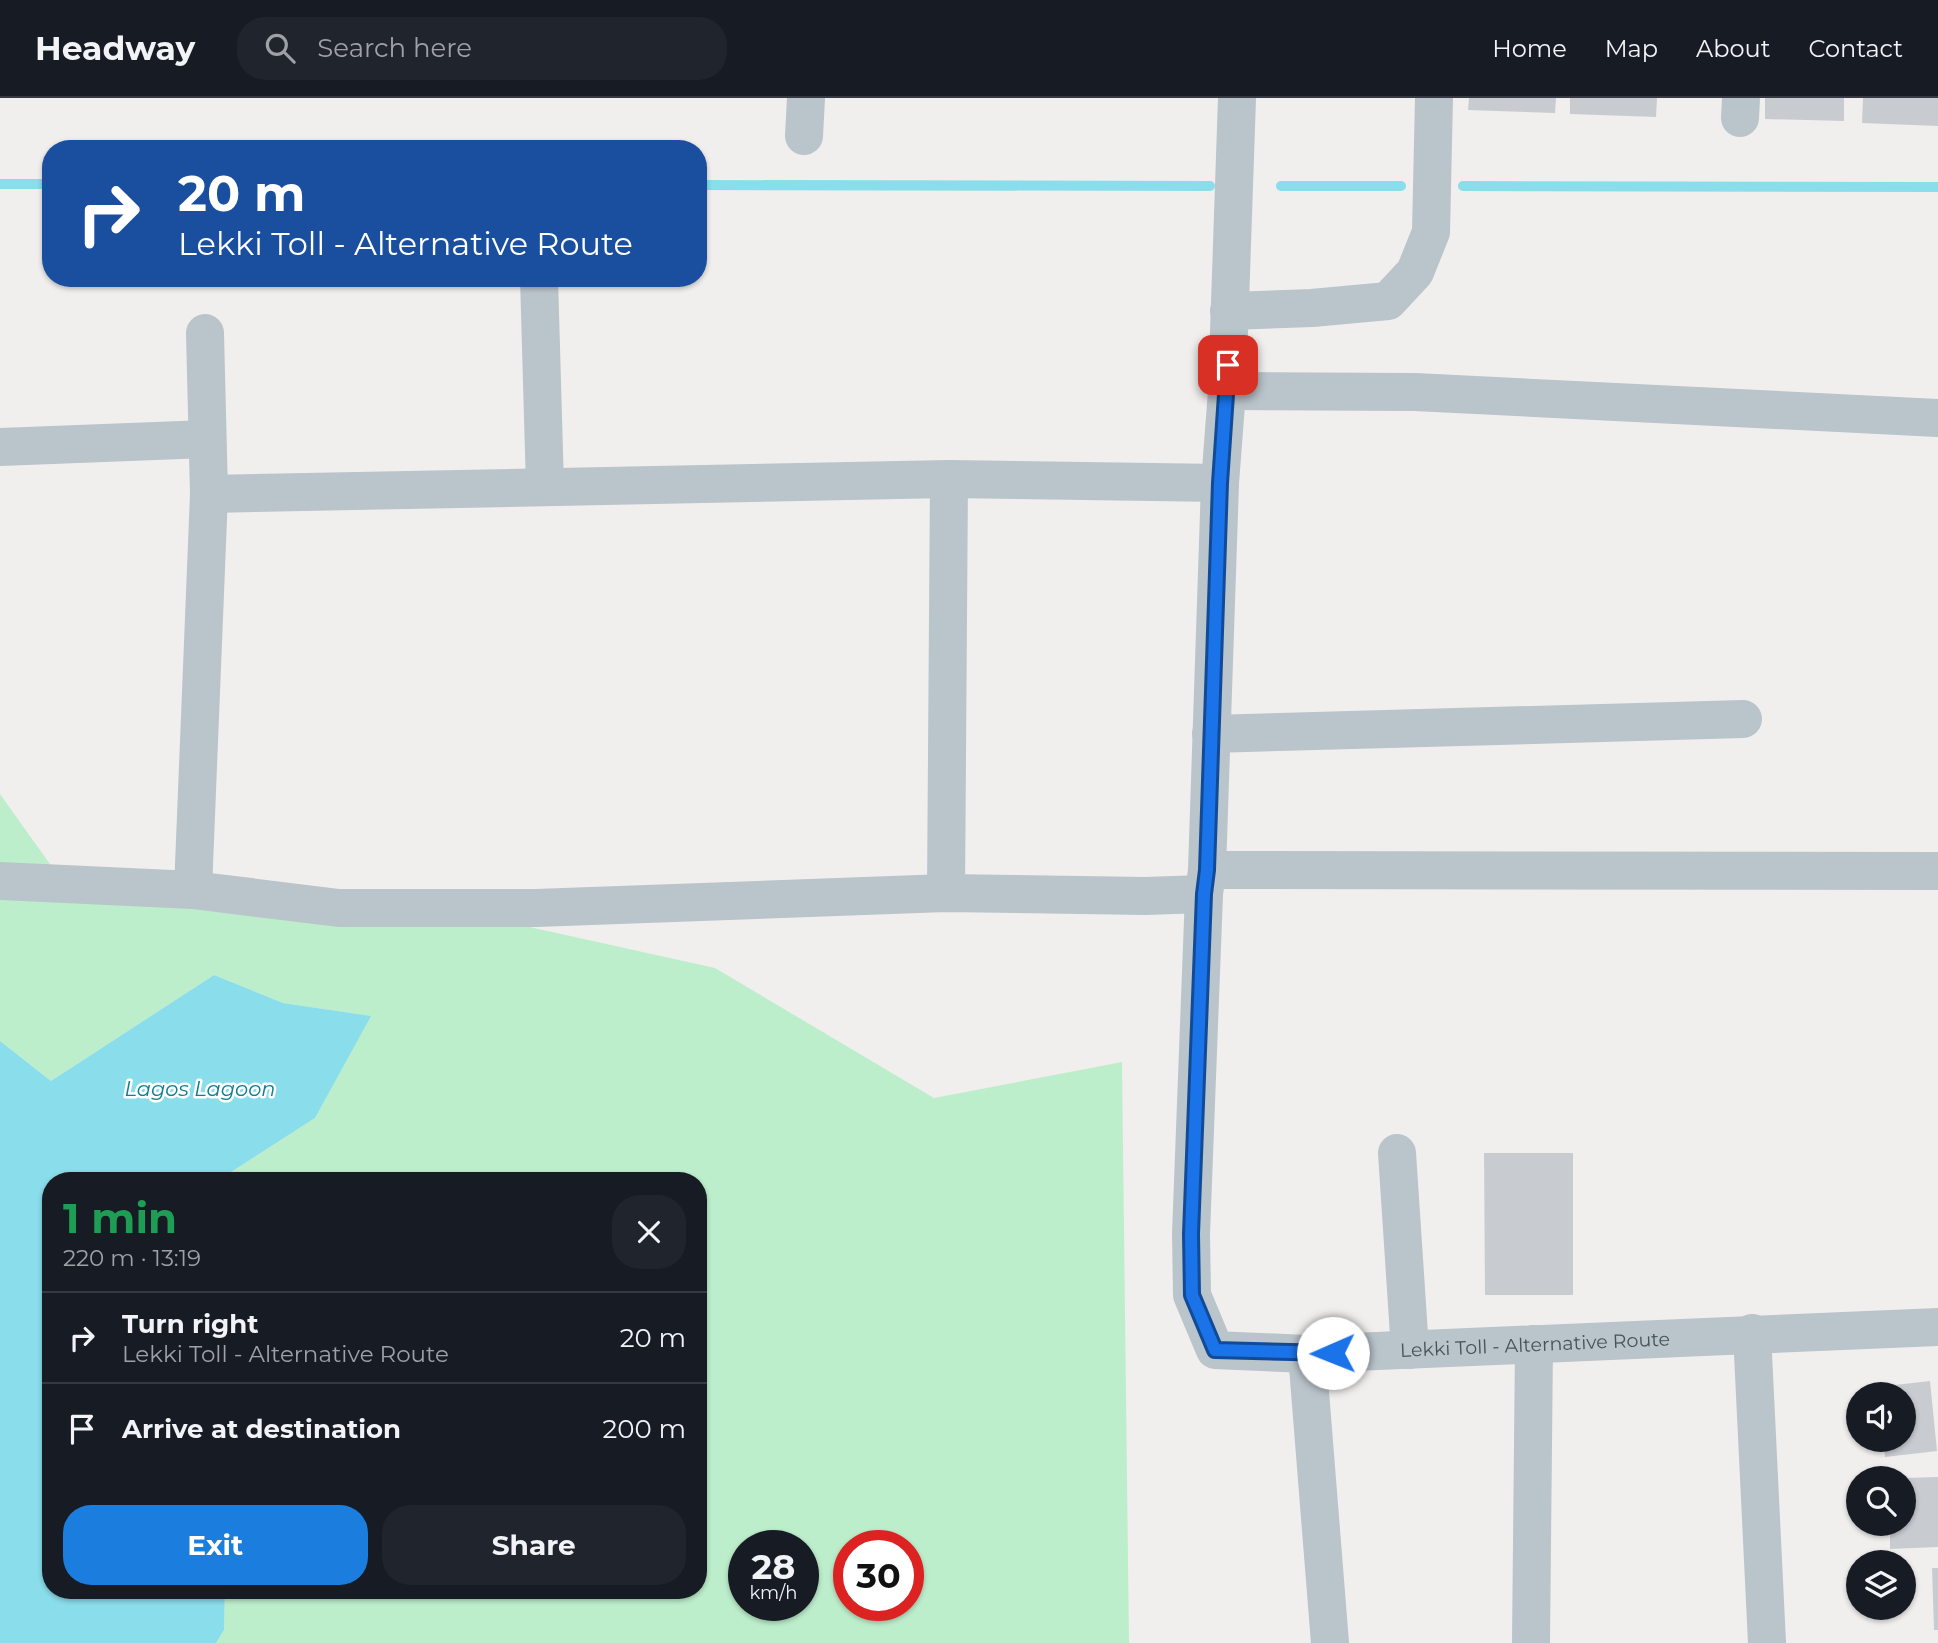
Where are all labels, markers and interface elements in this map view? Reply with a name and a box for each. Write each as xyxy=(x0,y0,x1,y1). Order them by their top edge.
search box xyxy=(237,17,727,80)
text: Headway xyxy=(35,28,195,68)
icon: search xyxy=(261,29,299,67)
text: Search here xyxy=(317,32,472,64)
text: Home xyxy=(1492,34,1567,63)
text: Map xyxy=(1605,34,1658,63)
text: About xyxy=(1696,34,1770,63)
text: Contact xyxy=(1808,34,1903,63)
text: 20 m xyxy=(178,164,305,223)
icon: right xyxy=(63,168,154,259)
text: Lekki Toll - Alternative Route xyxy=(178,224,633,263)
pin xyxy=(1198,335,1258,395)
icon: arrive xyxy=(1209,346,1247,384)
water label: Lagos Lagoon xyxy=(124,1076,276,1101)
text: 1 min xyxy=(63,1192,177,1244)
button: close xyxy=(612,1195,686,1269)
text: 220 m · 13:19 xyxy=(63,1244,201,1272)
text: Turn right xyxy=(122,1308,258,1340)
position arrow xyxy=(1296,1316,1370,1390)
icon: right xyxy=(63,1319,101,1357)
text: 20 m xyxy=(620,1322,686,1354)
street label: Lekki Toll - Alternative Route xyxy=(1399,1327,1670,1362)
text: Lekki Toll - Alternative Route xyxy=(122,1340,449,1368)
map controls xyxy=(1846,1382,1916,1620)
button: sound xyxy=(1846,1382,1916,1452)
icon: arrive xyxy=(63,1410,101,1448)
text: Arrive at destination xyxy=(122,1413,401,1445)
text: 200 m xyxy=(602,1413,686,1445)
button: search xyxy=(1846,1466,1916,1536)
button: Exit xyxy=(63,1505,368,1585)
button: Share xyxy=(382,1505,686,1585)
speed limit sign: 30 xyxy=(833,1530,924,1621)
text: 28 xyxy=(752,1545,795,1588)
button: layers xyxy=(1846,1550,1916,1620)
text: km/h xyxy=(749,1582,798,1604)

